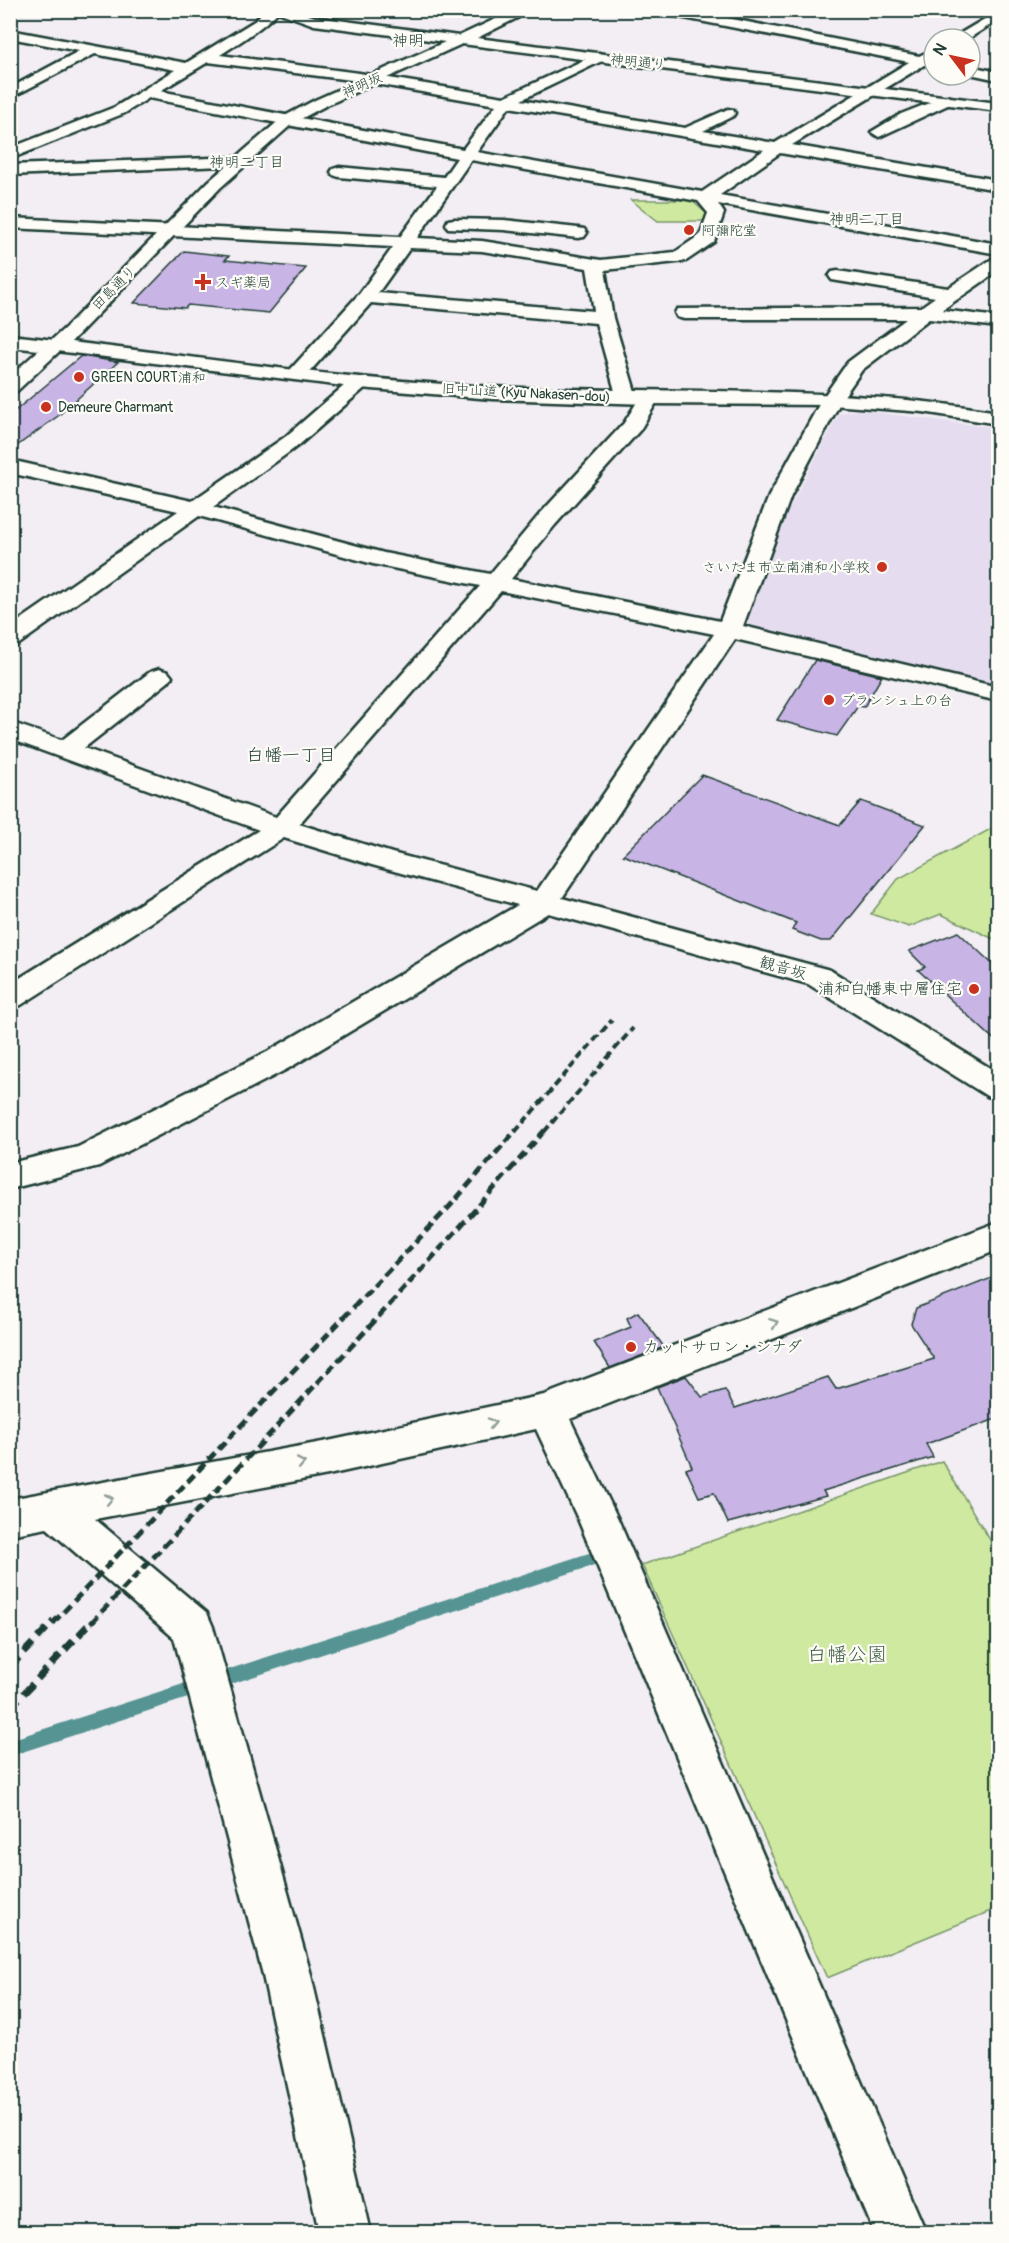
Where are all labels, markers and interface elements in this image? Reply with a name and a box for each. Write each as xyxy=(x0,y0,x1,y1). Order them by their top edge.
north arrow xyxy=(922,27,982,87)
district label: 神明 xyxy=(392,31,424,51)
text: N xyxy=(929,40,952,59)
street label: 神明通り xyxy=(609,51,667,73)
street label: 神明坂 xyxy=(339,69,385,101)
district label: 神明二丁目 xyxy=(209,153,285,172)
district label: 神明二丁目 xyxy=(829,210,905,229)
place label: 阿彌陀堂 xyxy=(701,222,757,239)
marker: 阿彌陀堂 xyxy=(682,223,696,237)
street label: 田島通り xyxy=(88,262,140,314)
place label: スギ薬局 xyxy=(215,274,271,291)
marker: スギ薬局 xyxy=(196,275,210,289)
place label: GREEN COURT浦和 xyxy=(91,369,206,386)
marker: GREEN COURT浦和 xyxy=(72,370,86,384)
street label: 旧中山道 (Kyu Nakasen-dou) xyxy=(441,380,611,406)
place label: Demeure Charmant xyxy=(58,399,174,416)
marker: Demeure Charmant xyxy=(39,400,53,414)
place label: さいたま市立南浦和小学校 xyxy=(703,559,870,576)
marker: さいたま市立南浦和小学校 xyxy=(875,560,889,574)
place label: ブランシュ上の台 xyxy=(841,692,952,709)
marker: ブランシュ上の台 xyxy=(822,693,836,707)
district label: 白幡一丁目 xyxy=(246,744,336,767)
street label: 観音坂 xyxy=(757,952,809,984)
place label: 浦和白幡東中層住宅 xyxy=(818,979,962,999)
marker: 浦和白幡東中層住宅 xyxy=(967,982,981,996)
one-way arrow xyxy=(768,1318,779,1330)
place label: カットサロン・シナダ xyxy=(643,1337,802,1357)
marker: カットサロン・シナダ xyxy=(624,1340,638,1354)
one-way arrow xyxy=(487,1417,497,1430)
one-way arrow xyxy=(296,1457,306,1470)
one-way arrow xyxy=(104,1493,114,1506)
park label: 白幡公園 xyxy=(807,1642,887,1667)

